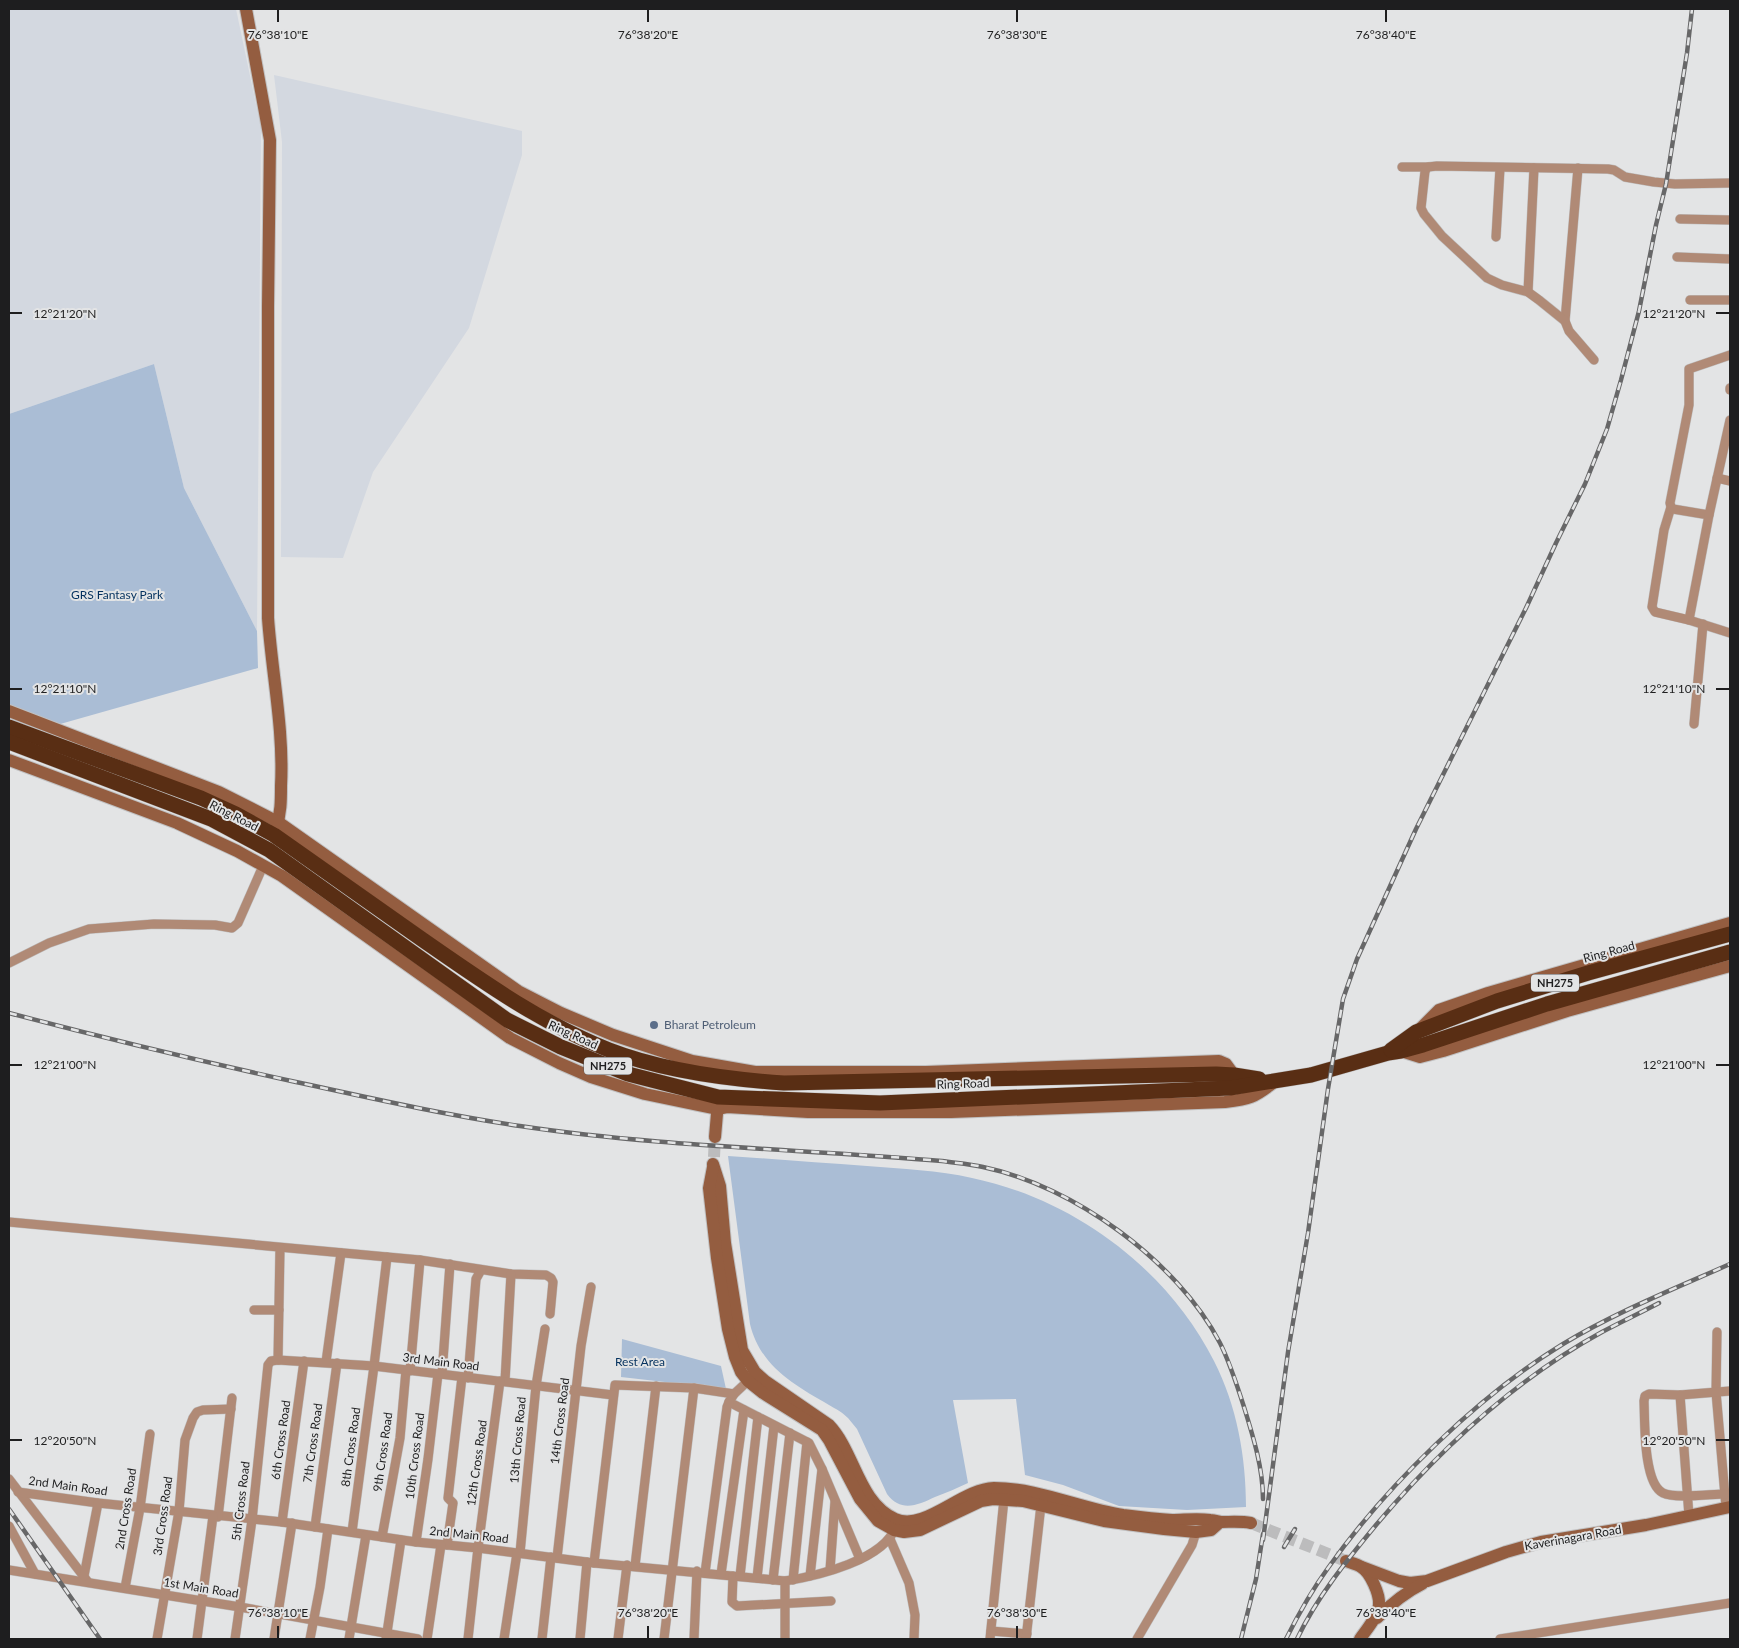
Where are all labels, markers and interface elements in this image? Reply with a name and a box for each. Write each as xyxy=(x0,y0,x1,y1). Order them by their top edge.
text: 76°38'10"E xyxy=(248,27,308,42)
text: 76°38'20"E xyxy=(618,27,678,42)
text: 76°38'30"E xyxy=(987,27,1047,42)
text: 76°38'40"E xyxy=(1356,27,1416,42)
text: 12°21'20"N xyxy=(34,306,96,321)
text: 12°21'20"N xyxy=(1643,306,1705,321)
park label: GRS Fantasy Park xyxy=(71,587,164,602)
text: 12°21'10"N xyxy=(34,681,96,696)
text: 12°21'10"N xyxy=(1643,681,1705,696)
street label: Ring Road xyxy=(207,797,261,834)
street label: Ring Road xyxy=(1581,937,1636,966)
road number: NH275 xyxy=(1531,974,1579,991)
street label: Ring Road xyxy=(546,1017,600,1052)
place label: Bharat Petroleum xyxy=(664,1017,756,1032)
marker: Bharat Petroleum xyxy=(648,1019,660,1031)
text: 12°21'00"N xyxy=(34,1057,96,1072)
text: 12°21'00"N xyxy=(1643,1057,1705,1072)
road number: NH275 xyxy=(584,1058,632,1074)
street label: Ring Road xyxy=(936,1075,990,1092)
street label: 3rd Main Road xyxy=(402,1349,480,1374)
park label: Rest Area xyxy=(615,1354,665,1369)
street label: 14th Cross Road xyxy=(547,1377,572,1465)
street label: 13th Cross Road xyxy=(506,1396,529,1484)
street label: 6th Cross Road xyxy=(268,1399,294,1481)
street label: 7th Cross Road xyxy=(300,1402,326,1484)
street label: 8th Cross Road xyxy=(338,1406,364,1488)
street label: 9th Cross Road xyxy=(370,1411,396,1493)
street label: 10th Cross Road xyxy=(402,1412,427,1500)
street label: 12th Cross Road xyxy=(463,1419,490,1507)
text: 12°20'50"N xyxy=(34,1433,96,1448)
text: 12°20'50"N xyxy=(1643,1433,1705,1448)
street label: 5th Cross Road xyxy=(228,1460,253,1542)
street label: 2nd Cross Road xyxy=(112,1467,139,1551)
street label: 2nd Main Road xyxy=(28,1473,109,1498)
street label: 3rd Cross Road xyxy=(150,1475,175,1557)
street label: Kaverinagara Road xyxy=(1523,1522,1623,1553)
street label: 2nd Main Road xyxy=(429,1523,509,1546)
street label: 1st Main Road xyxy=(163,1574,240,1601)
text: 76°38'10"E xyxy=(248,1605,308,1620)
text: 76°38'20"E xyxy=(618,1605,678,1620)
text: 76°38'30"E xyxy=(987,1605,1047,1620)
text: 76°38'40"E xyxy=(1356,1605,1416,1620)

